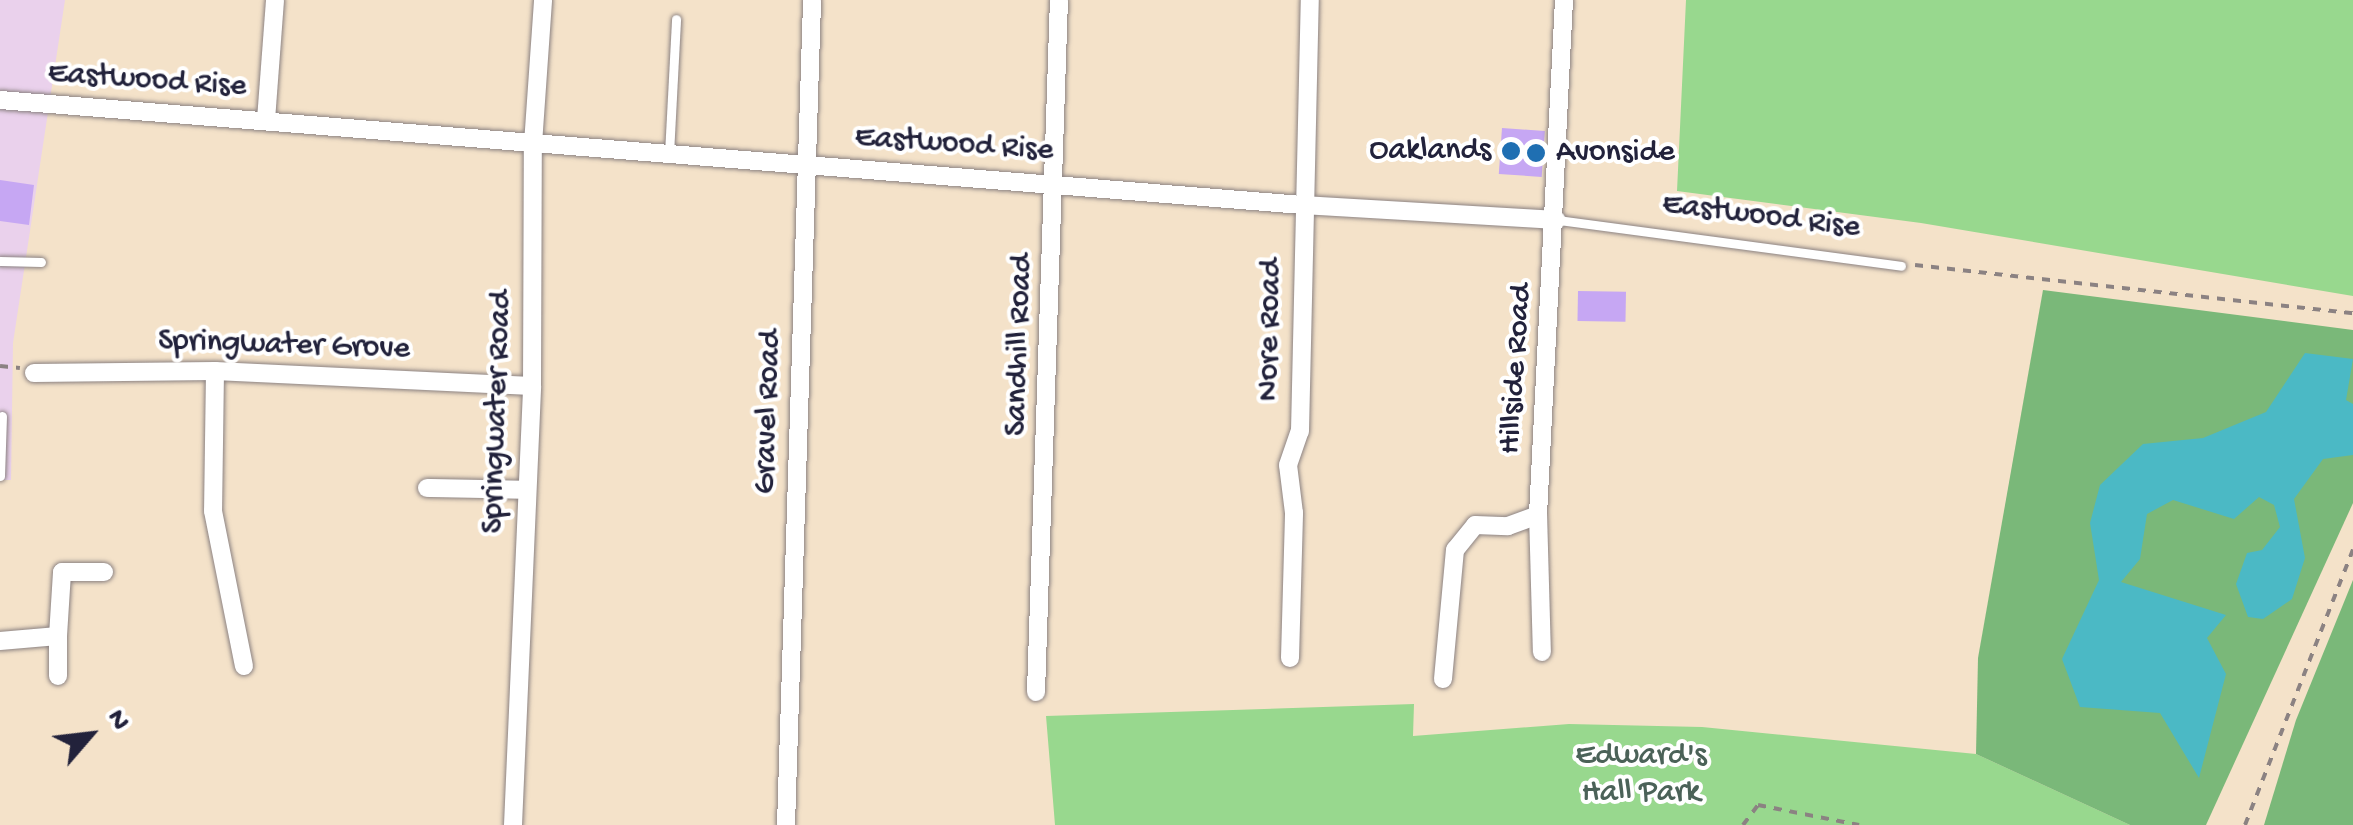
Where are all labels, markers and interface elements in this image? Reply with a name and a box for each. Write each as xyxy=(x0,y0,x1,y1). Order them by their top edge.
street label: Eastwood Rise xyxy=(46,55,248,107)
street label: Eastwood Rise xyxy=(853,119,1055,171)
place label: Oaklands xyxy=(1369,132,1491,170)
place label: Avonside xyxy=(1556,134,1675,172)
marker: Oaklands xyxy=(1500,140,1522,162)
marker: Avonside xyxy=(1525,142,1547,164)
street label: Eastwood Rise xyxy=(1660,186,1862,248)
street label: Sandhill Road xyxy=(998,253,1042,437)
street label: Nore Road xyxy=(1251,258,1291,402)
street label: Hillside Road xyxy=(1492,282,1542,456)
street label: Springwater Road xyxy=(475,290,521,534)
street label: Springwater Grove xyxy=(157,322,411,370)
street label: Gravel Road xyxy=(747,329,791,495)
north arrow xyxy=(40,685,140,785)
text: N xyxy=(98,705,136,736)
park label: Edward's Hall Park xyxy=(1575,738,1707,813)

